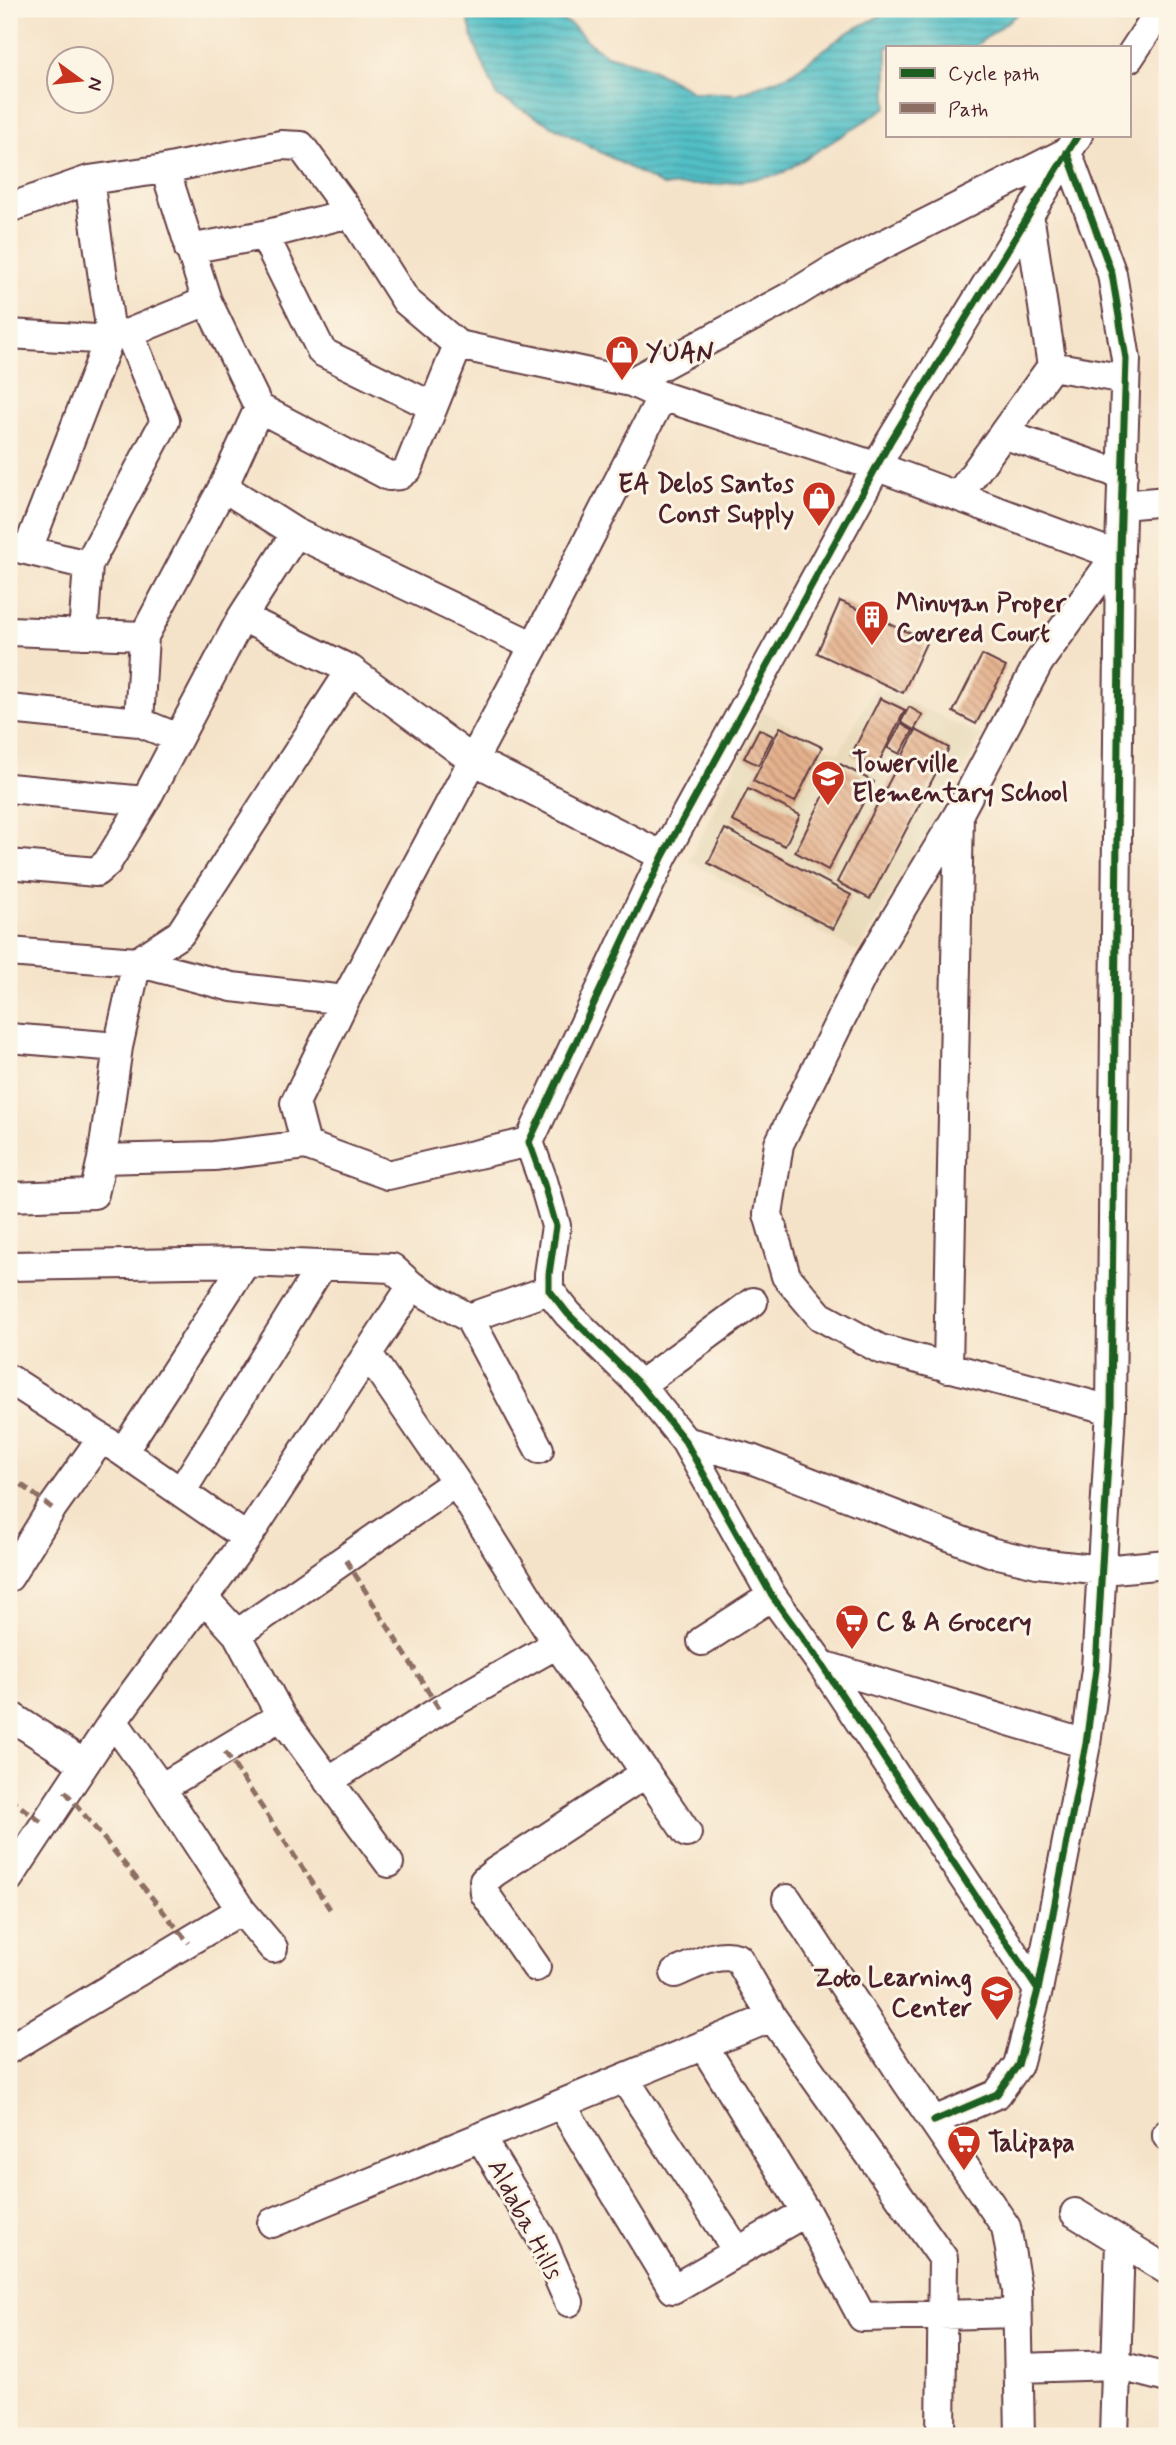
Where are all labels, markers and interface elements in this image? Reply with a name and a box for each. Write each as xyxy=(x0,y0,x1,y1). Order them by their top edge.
north arrow xyxy=(46,46,116,116)
legend xyxy=(886,46,1130,136)
text: Cycle path xyxy=(948,60,1039,88)
text: N xyxy=(81,75,109,93)
text: Path xyxy=(948,96,988,124)
shop icon: YUAN xyxy=(603,333,641,382)
place label: YUAN xyxy=(646,337,714,371)
place label: EA Delos Santos Const Supply xyxy=(618,468,795,532)
shop icon: EA Delos Santos Const Supply xyxy=(800,479,838,528)
place label: Minuyan Proper Covered Court xyxy=(896,587,1067,651)
building icon: Minuyan Proper Covered Court xyxy=(853,598,891,647)
place label: Towerville Elementary School xyxy=(852,747,1068,811)
school or university icon: Towerville Elementary School xyxy=(809,758,847,807)
supermarket icon: C & A Grocery xyxy=(833,1602,871,1651)
place label: C & A Grocery xyxy=(876,1606,1032,1640)
place label: Zoto Learning Center xyxy=(813,1962,972,2026)
school or university icon: Zoto Learning Center xyxy=(978,1973,1016,2022)
supermarket icon: Talipapa xyxy=(945,2123,983,2172)
place label: Talipapa xyxy=(988,2127,1075,2161)
street label: Aldaba Hills xyxy=(478,2154,570,2286)

